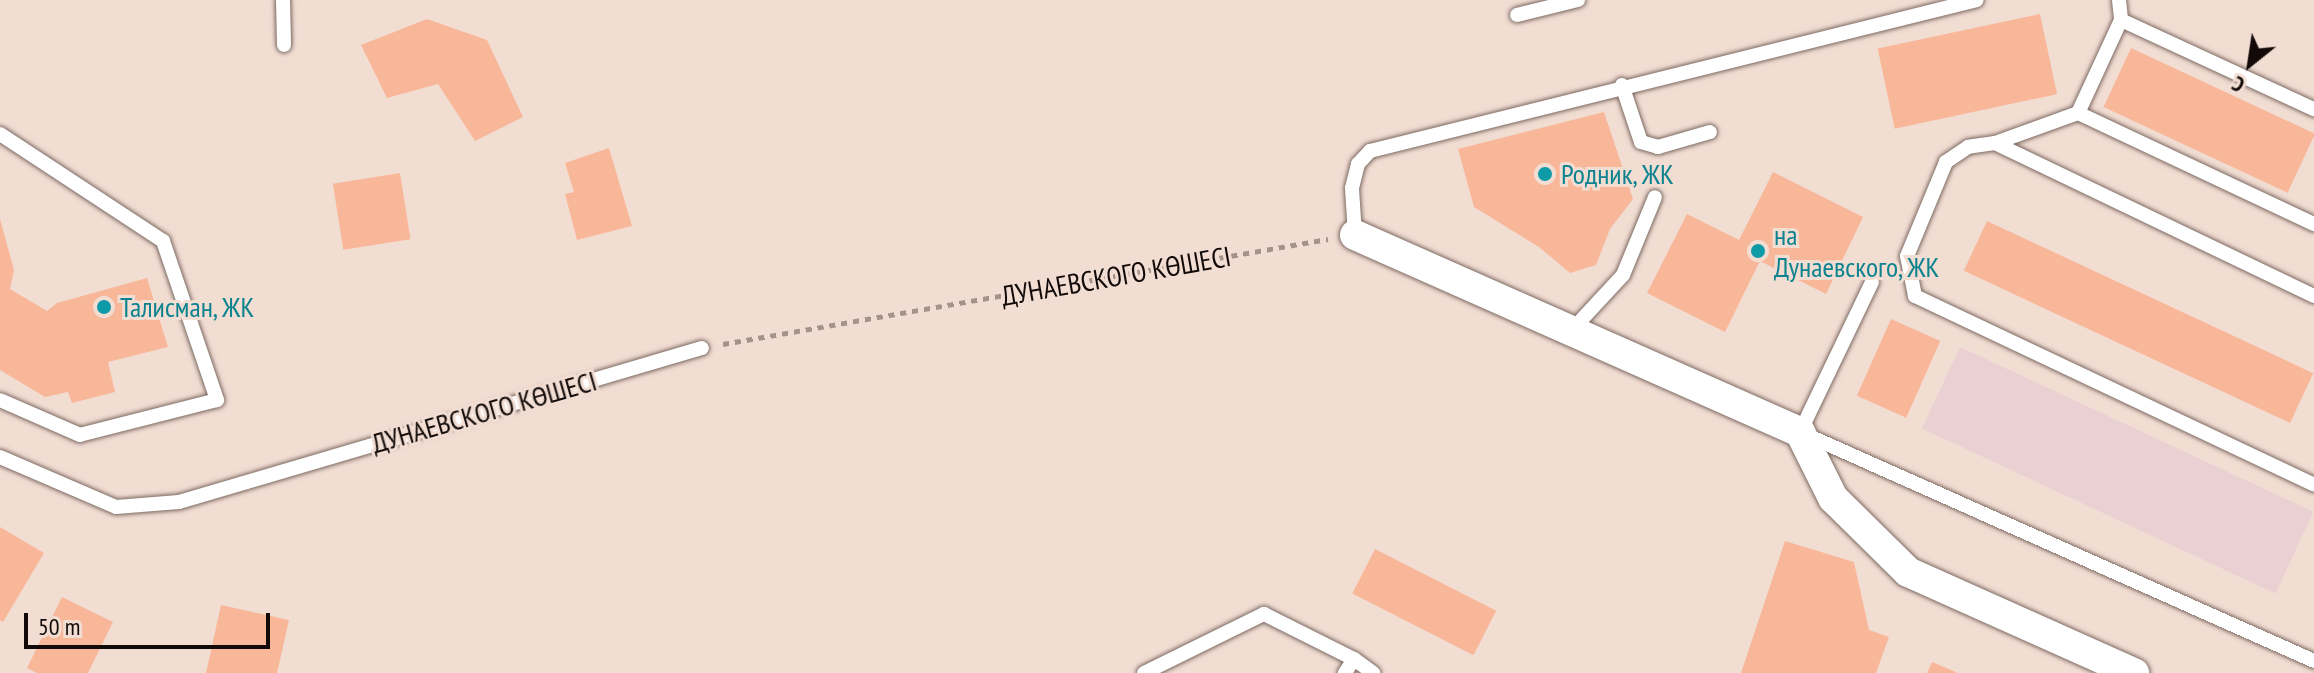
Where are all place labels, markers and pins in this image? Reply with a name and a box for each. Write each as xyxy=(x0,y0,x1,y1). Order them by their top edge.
place label: Родник, ЖК xyxy=(1561,157,1676,191)
marker: Родник, ЖК xyxy=(1536,165,1554,183)
place label: на Дунаевского, ЖК xyxy=(1774,218,1941,284)
marker: на Дунаевского, ЖК xyxy=(1749,242,1767,260)
place label: Талисман, ЖК xyxy=(120,290,256,324)
marker: Талисман, ЖК xyxy=(95,298,113,316)

